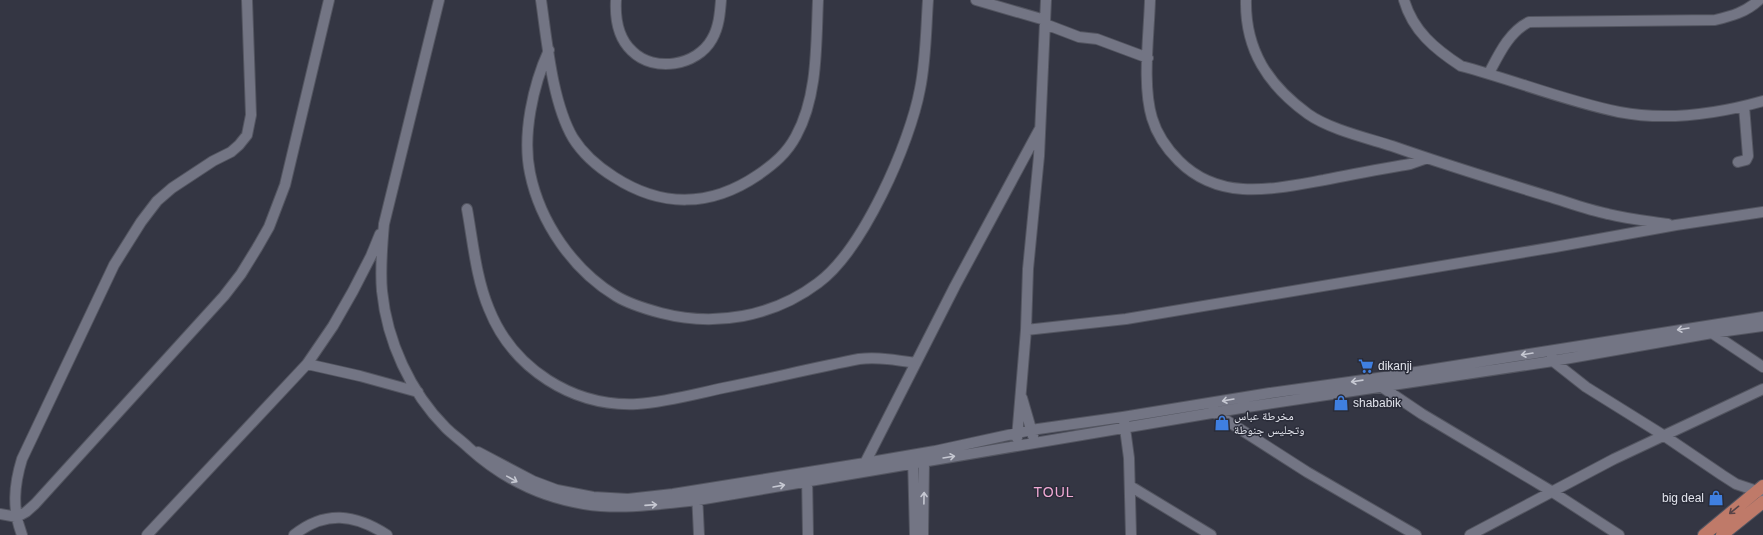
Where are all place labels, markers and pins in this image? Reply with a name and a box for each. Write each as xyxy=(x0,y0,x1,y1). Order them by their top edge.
supermarket icon: dikanji xyxy=(1357,357,1375,375)
place label: dikanji xyxy=(1378,359,1412,373)
shop icon: shababik xyxy=(1332,394,1350,412)
place label: shababik xyxy=(1353,396,1402,410)
place label: مخرطة عباس وتجليس جنوطة xyxy=(1234,409,1305,437)
shop icon: مخرطة عباس وتجليس جنوطة xyxy=(1213,414,1231,432)
shop icon: big deal xyxy=(1707,489,1725,507)
place label: big deal xyxy=(1662,491,1704,505)

